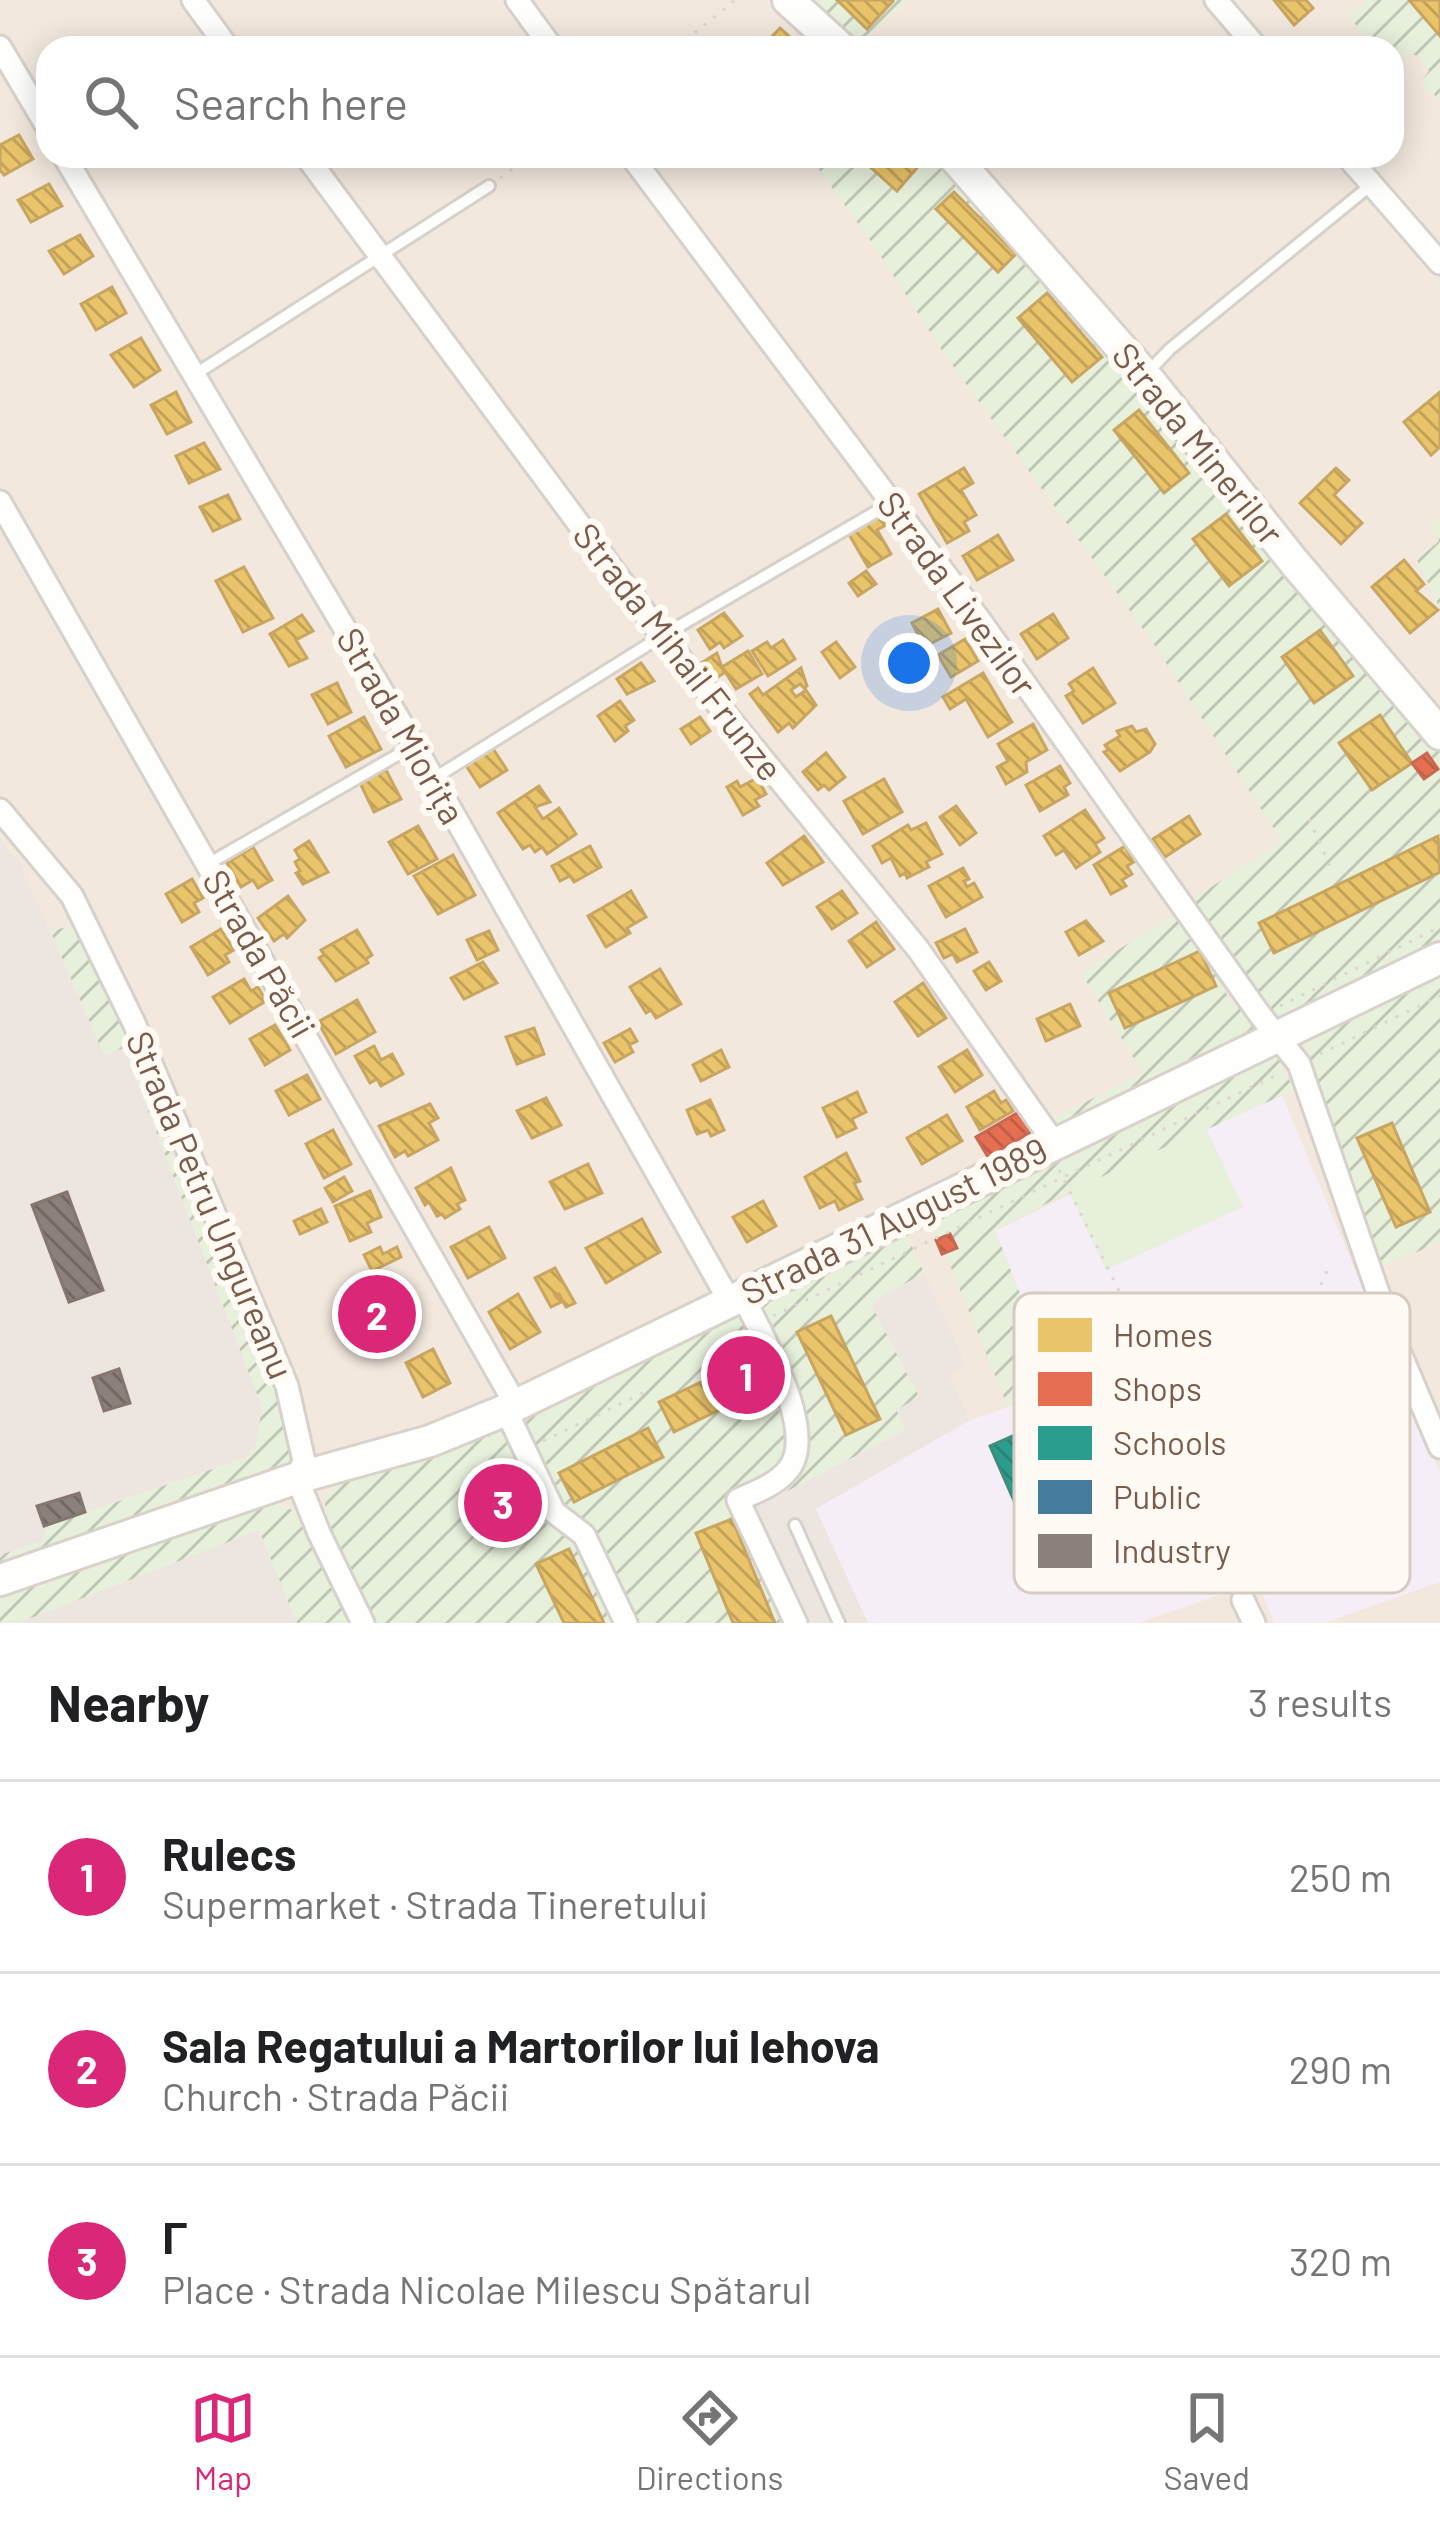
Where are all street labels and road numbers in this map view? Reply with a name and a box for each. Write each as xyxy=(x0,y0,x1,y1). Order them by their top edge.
street label: Strada Minerilor xyxy=(1105,333,1294,553)
street label: Strada Livezilor xyxy=(870,482,1047,704)
street label: Strada Mihail Frunze xyxy=(565,514,793,789)
street label: Strada Miorița xyxy=(329,620,476,831)
street label: Strada Păcii xyxy=(195,861,326,1045)
street label: Strada Petru Ungureanu xyxy=(119,1024,304,1385)
street label: Strada 31 August 1989 xyxy=(733,1127,1053,1312)

